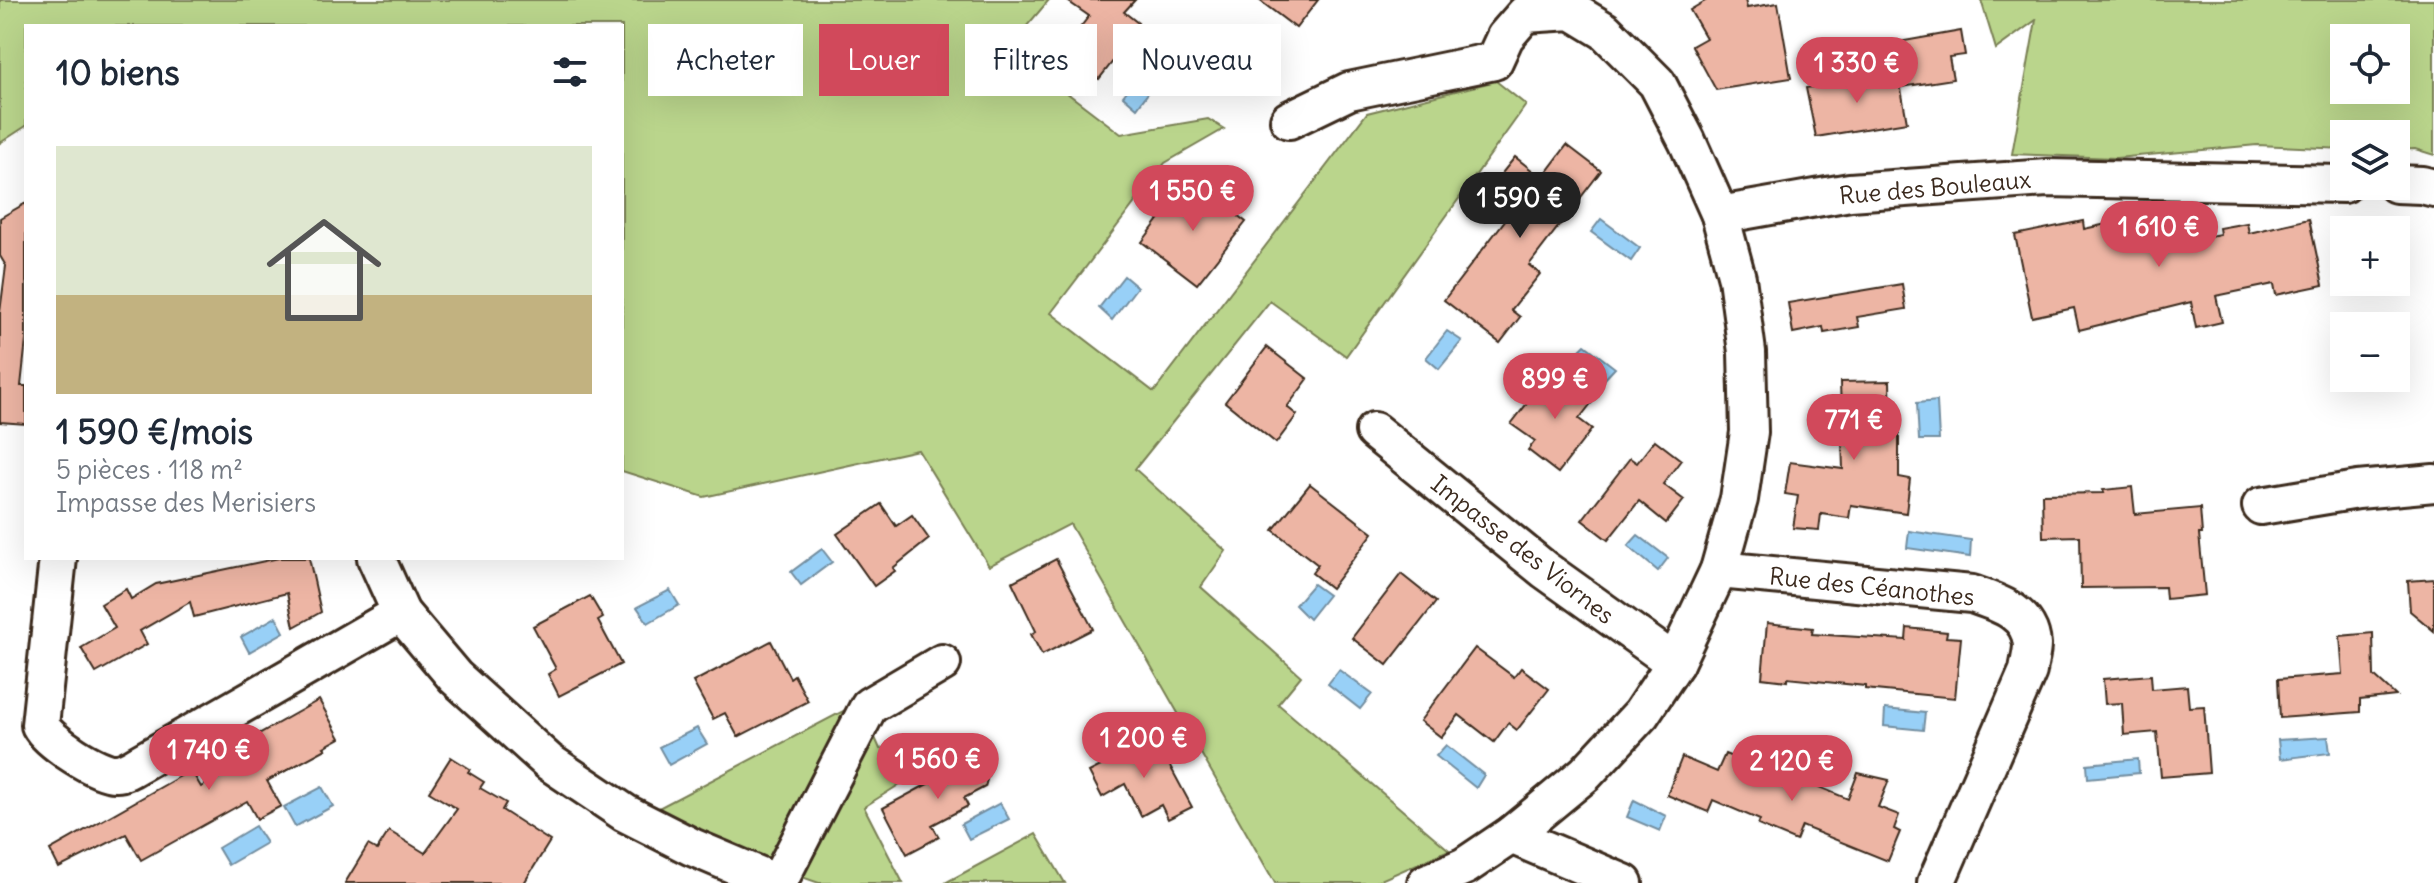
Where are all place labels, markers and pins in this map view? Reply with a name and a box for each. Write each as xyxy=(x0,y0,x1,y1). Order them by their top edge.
pin: 1 330 € xyxy=(1783,37,1931,105)
pin: 1 550 € xyxy=(1119,165,1267,233)
pin: 1 590 € xyxy=(1446,172,1594,240)
pin: 1 610 € xyxy=(2085,201,2233,269)
pin: 899 € xyxy=(1499,353,1611,421)
pin: 771 € xyxy=(1798,394,1910,462)
pin: 1 200 € xyxy=(1070,712,1218,780)
pin: 1 740 € xyxy=(135,724,283,792)
pin: 1 560 € xyxy=(864,733,1012,801)
pin: 2 120 € xyxy=(1718,735,1866,803)

